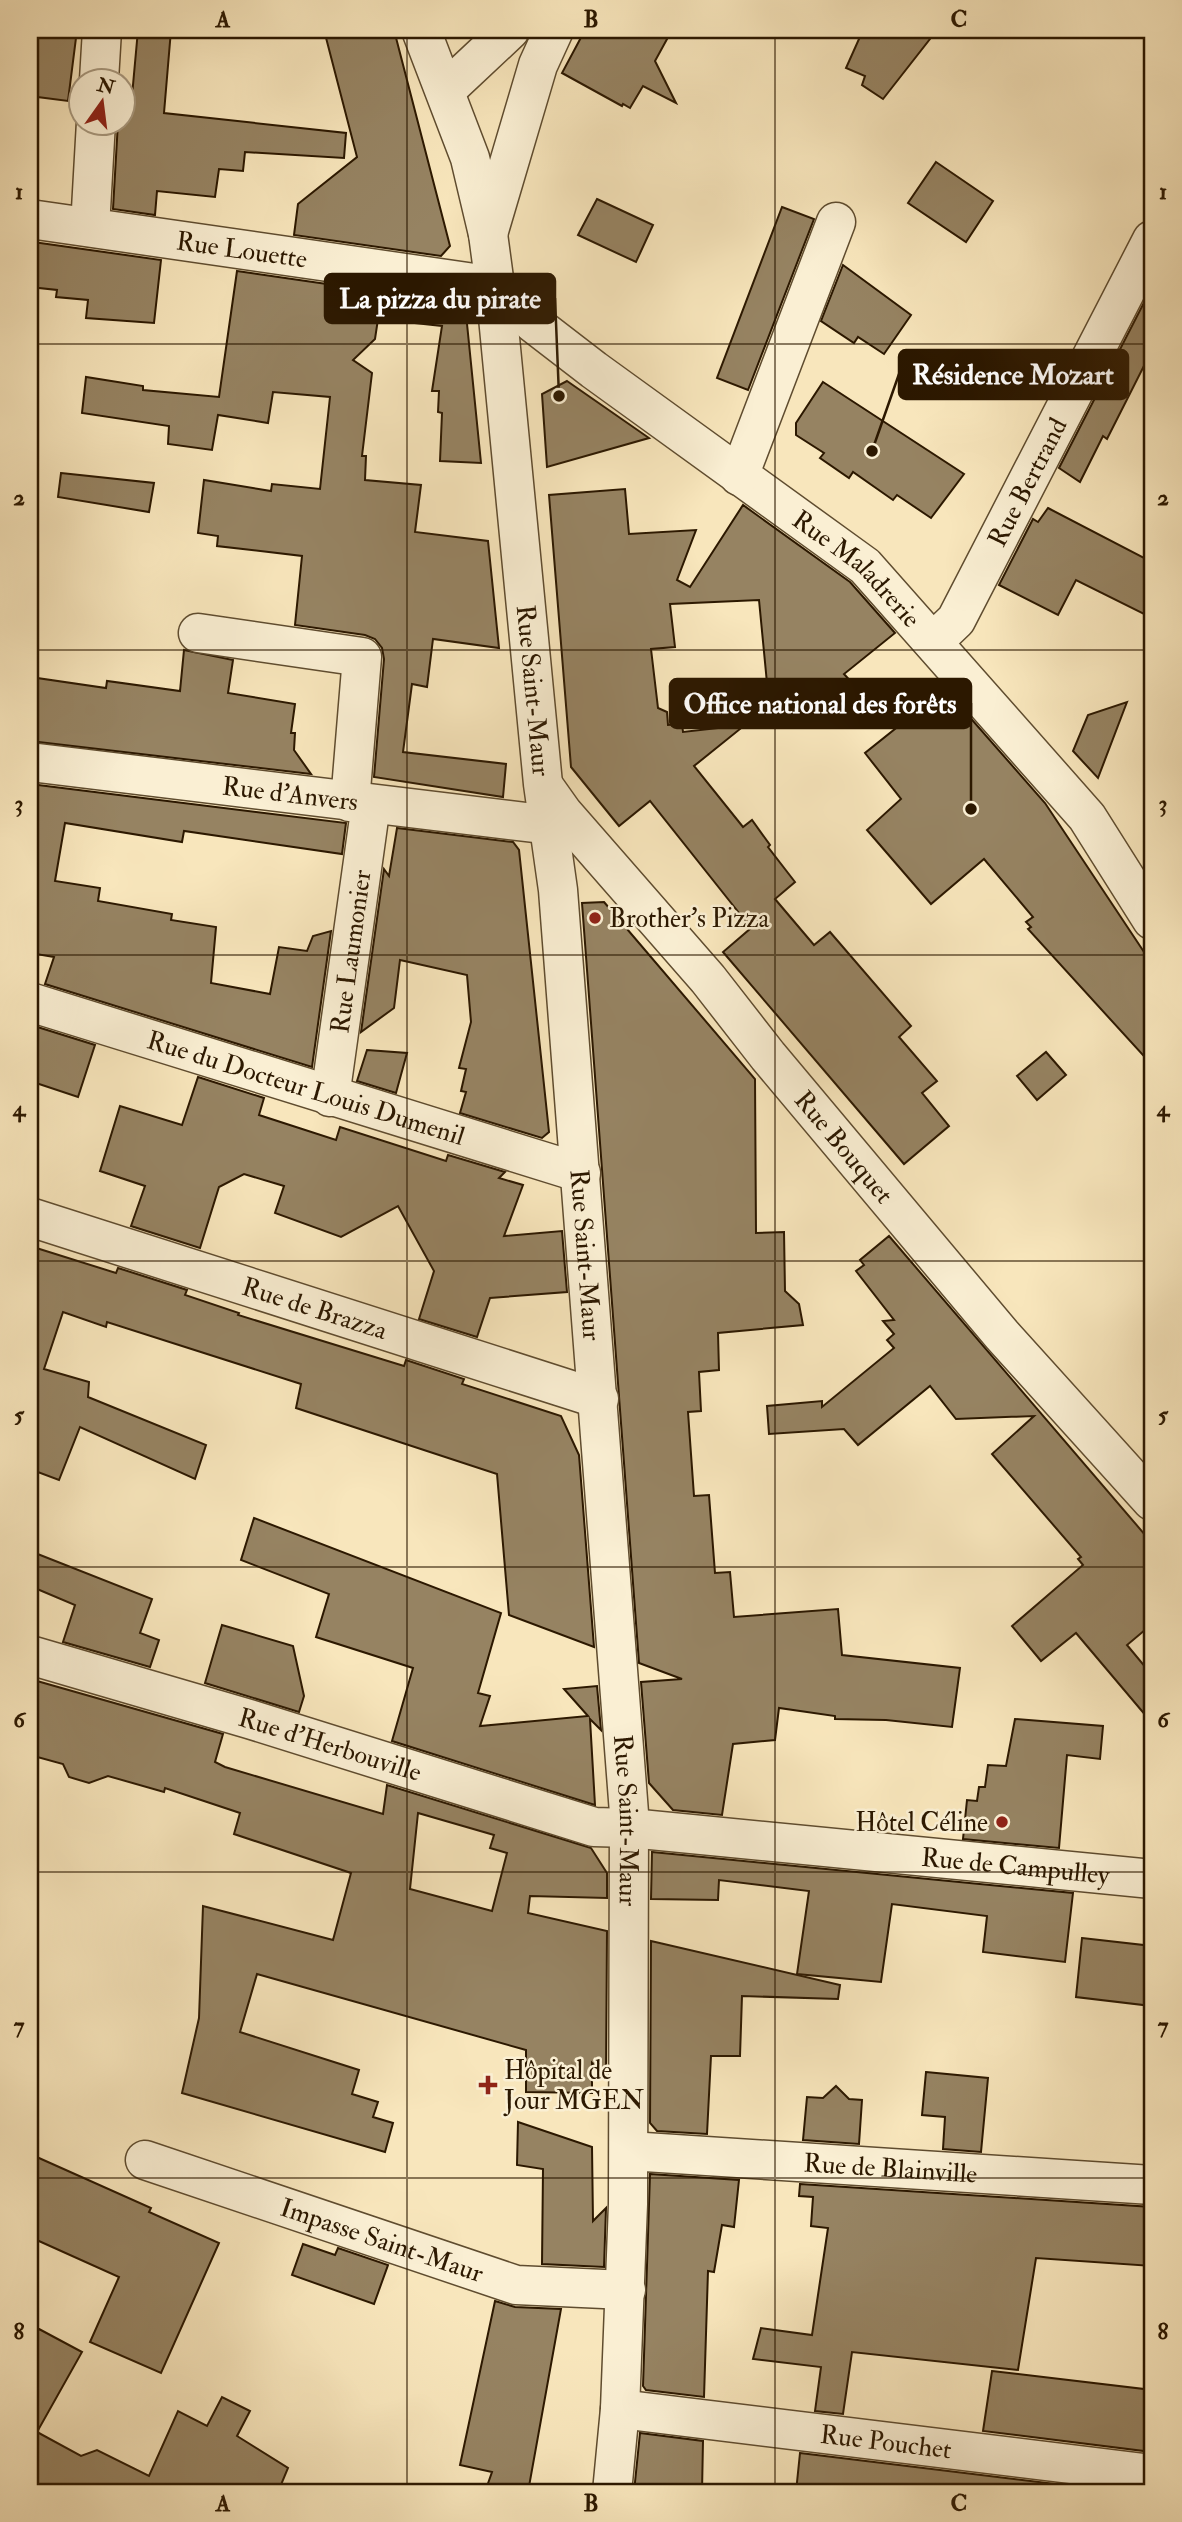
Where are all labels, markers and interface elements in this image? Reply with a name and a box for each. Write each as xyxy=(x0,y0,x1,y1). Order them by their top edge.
text: A xyxy=(215,5,231,34)
text: B xyxy=(583,5,599,34)
text: C xyxy=(951,5,967,34)
north arrow xyxy=(66,66,136,136)
text: N xyxy=(94,73,118,100)
text: 1 xyxy=(15,177,23,206)
text: 1 xyxy=(1159,177,1167,206)
street label: Rue Louette xyxy=(174,225,309,276)
callout: La pizza du pirate xyxy=(325,274,555,323)
text: La pizza du pirate xyxy=(339,282,541,317)
callout: Résidence Mozart xyxy=(899,350,1128,399)
text: Résidence Mozart xyxy=(912,358,1114,393)
street label: Rue Bertrand xyxy=(982,412,1075,552)
text: 2 xyxy=(13,483,25,512)
text: 2 xyxy=(1157,483,1169,512)
street label: Rue Maladrerie xyxy=(786,504,927,635)
street label: Rue Saint-Maur xyxy=(509,604,557,778)
callout: Office national des forêts xyxy=(670,679,971,728)
text: Office national des forêts xyxy=(683,687,957,722)
street label: Rue d'Anvers xyxy=(220,770,360,819)
text: 3 xyxy=(15,789,23,818)
text: 3 xyxy=(1159,789,1167,818)
street label: Rue Laumonier xyxy=(324,868,379,1035)
place label: Brother's Pizza xyxy=(609,903,770,935)
marker: Brother's Pizza xyxy=(587,910,603,926)
street label: Rue du Docteur Louis Dumenil xyxy=(143,1024,469,1153)
street label: Rue Bouquet xyxy=(787,1085,900,1210)
text: 4 xyxy=(12,1094,27,1123)
text: 4 xyxy=(1156,1094,1171,1123)
street label: Rue Saint-Maur xyxy=(563,1168,608,1342)
street label: Rue de Brazza xyxy=(238,1271,391,1347)
text: 5 xyxy=(14,1400,25,1429)
text: 5 xyxy=(1158,1400,1169,1429)
street label: Rue d'Herbouville xyxy=(234,1702,425,1789)
text: 6 xyxy=(13,1705,27,1734)
text: 6 xyxy=(1157,1705,1171,1734)
street label: Rue Saint-Maur xyxy=(606,1733,644,1907)
place label: Hôtel Céline xyxy=(855,1807,988,1839)
marker: Hôtel Céline xyxy=(994,1814,1010,1830)
street label: Rue de Campulley xyxy=(920,1842,1112,1892)
text: 7 xyxy=(14,2011,25,2040)
text: 7 xyxy=(1158,2011,1169,2040)
place label: Hôpital de Jour MGEN xyxy=(503,2055,645,2117)
marker: Hôpital de Jour MGEN xyxy=(478,2075,498,2095)
street label: Rue de Blainville xyxy=(803,2147,978,2191)
street label: Impasse Saint-Maur xyxy=(276,2192,488,2290)
text: 8 xyxy=(14,2317,25,2346)
text: 8 xyxy=(1158,2317,1169,2346)
street label: Rue Pouchet xyxy=(818,2419,953,2466)
text: A xyxy=(215,2489,231,2518)
text: B xyxy=(583,2489,599,2518)
text: C xyxy=(951,2489,967,2518)

